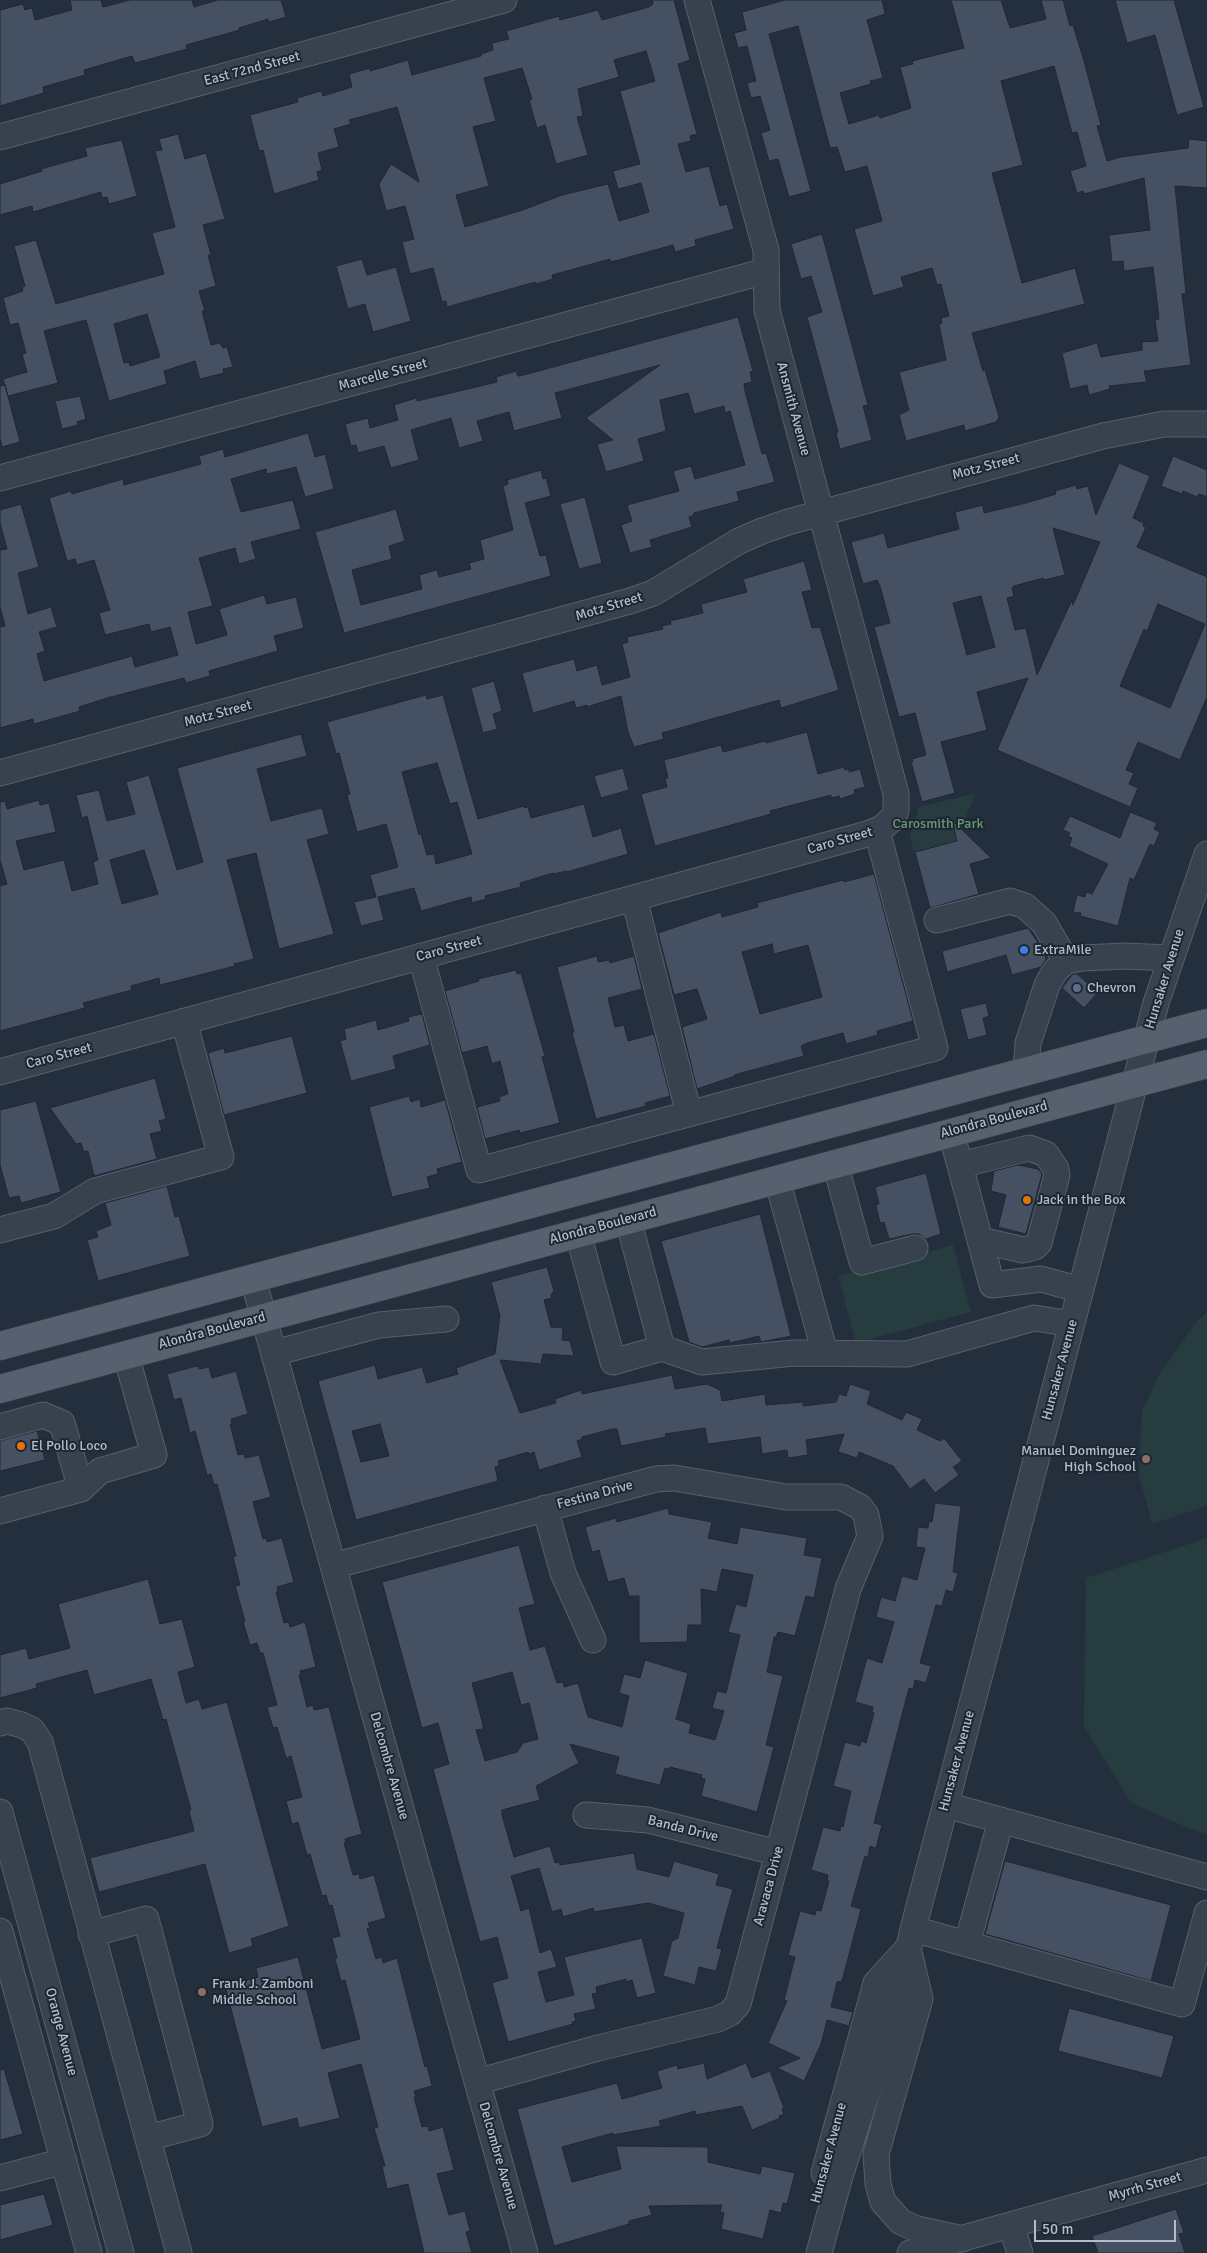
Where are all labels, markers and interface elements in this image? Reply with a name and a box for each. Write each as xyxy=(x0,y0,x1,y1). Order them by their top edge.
street label: East 72nd Street xyxy=(202,48,302,90)
street label: Marcelle Street xyxy=(337,355,429,395)
street label: Ansmith Avenue xyxy=(772,360,814,458)
street label: Motz Street xyxy=(950,450,1022,484)
street label: Motz Street xyxy=(573,589,645,625)
street label: Motz Street xyxy=(182,697,254,731)
park label: Carosmith Park xyxy=(892,816,984,832)
street label: Caro Street xyxy=(805,824,875,858)
street label: Hunsaker Avenue xyxy=(1142,927,1188,1031)
street label: Caro Street xyxy=(414,932,484,966)
place label: ExtraMile xyxy=(1034,942,1092,958)
marker: ExtraMile xyxy=(1018,944,1030,956)
place label: Chevron xyxy=(1087,980,1136,996)
marker: Chevron xyxy=(1071,982,1083,994)
street label: Caro Street xyxy=(24,1039,94,1073)
street label: Alondra Boulevard xyxy=(939,1098,1049,1142)
place label: Jack in the Box xyxy=(1037,1192,1126,1208)
marker: Jack in the Box xyxy=(1021,1194,1033,1206)
street label: Alondra Boulevard xyxy=(548,1204,658,1248)
street label: Alondra Boulevard xyxy=(157,1309,267,1353)
street label: Hunsaker Avenue xyxy=(1038,1318,1082,1422)
place label: El Pollo Loco xyxy=(31,1438,107,1454)
marker: El Pollo Loco xyxy=(15,1440,27,1452)
place label: Manuel Dominguez High School xyxy=(1021,1443,1136,1475)
marker: Manuel Dominguez High School xyxy=(1140,1453,1152,1465)
street label: Festina Drive xyxy=(555,1477,635,1513)
street label: Hunsaker Avenue xyxy=(935,1709,979,1813)
street label: Delcombre Avenue xyxy=(366,1710,412,1822)
street label: Banda Drive xyxy=(646,1812,720,1846)
street label: Aravaca Drive xyxy=(750,1844,788,1928)
place label: Frank J. Zamboni Middle School xyxy=(212,1976,314,2008)
street label: Orange Avenue xyxy=(41,1986,81,2078)
marker: Frank J. Zamboni Middle School xyxy=(196,1986,208,1998)
street label: Delcombre Avenue xyxy=(475,2100,521,2212)
street label: Hunsaker Avenue xyxy=(807,2101,851,2205)
street label: Myrrh Street xyxy=(1106,2169,1184,2205)
scale bar xyxy=(1037,2210,1180,2242)
text: 50 m xyxy=(1042,2220,1073,2238)

